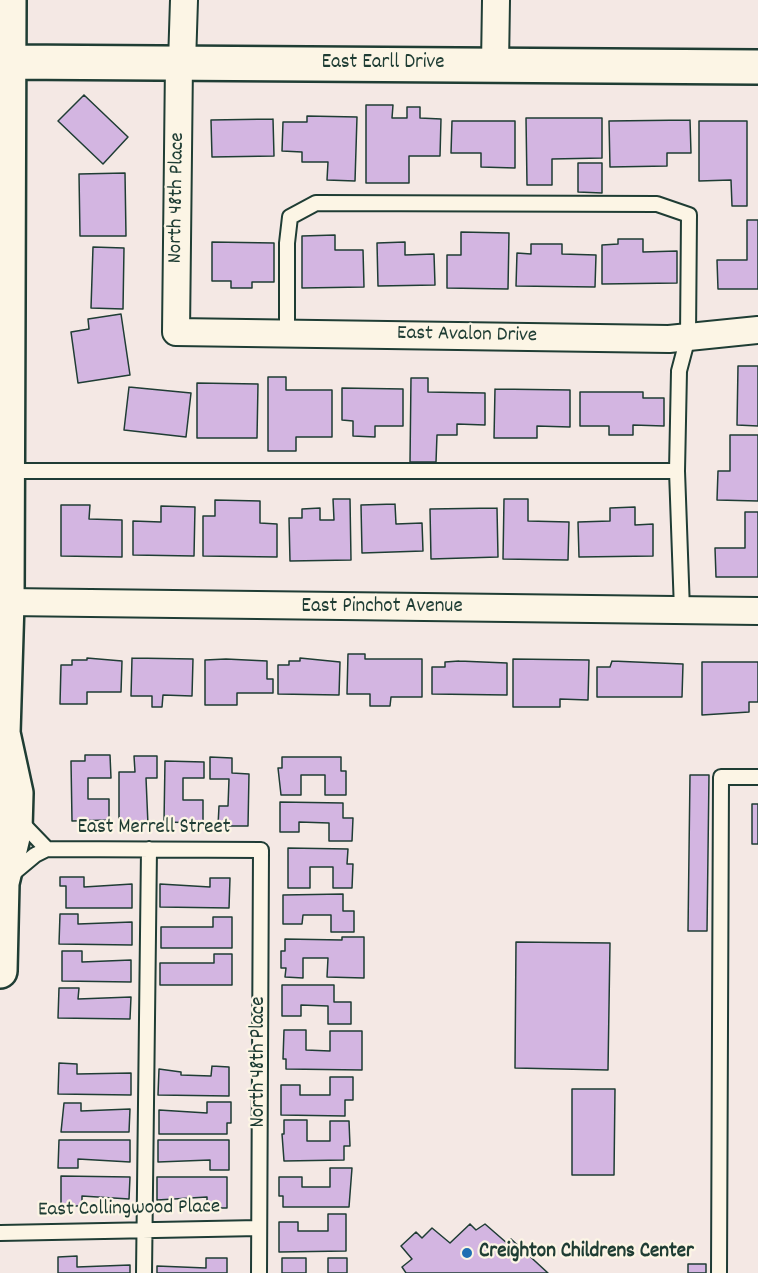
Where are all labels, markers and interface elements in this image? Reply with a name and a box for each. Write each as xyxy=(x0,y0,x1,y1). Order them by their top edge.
street label: East Earll Drive xyxy=(321,51,445,77)
street label: North 48th Place xyxy=(164,132,192,264)
street label: East Avalon Drive xyxy=(397,322,537,350)
street label: East Pinchot Avenue xyxy=(301,595,463,621)
street label: East Merrell Street xyxy=(78,816,230,842)
street label: North 48th Place xyxy=(247,996,273,1128)
street label: East Collingwood Place xyxy=(38,1196,220,1224)
place label: Creighton Childrens Center xyxy=(479,1240,694,1266)
marker: Creighton Childrens Center xyxy=(460,1246,474,1260)

